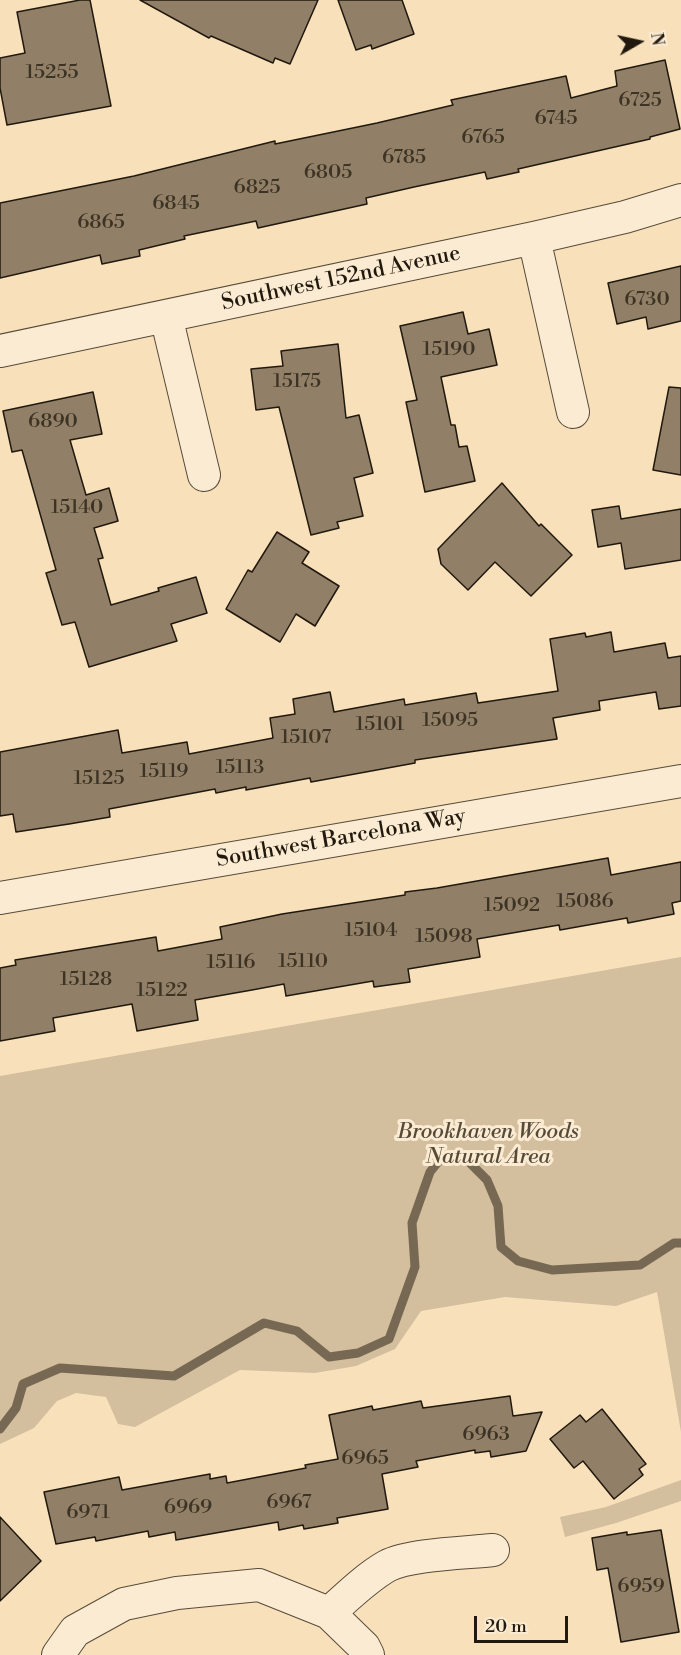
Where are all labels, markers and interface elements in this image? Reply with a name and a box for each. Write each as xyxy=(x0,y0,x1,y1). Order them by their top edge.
north arrow xyxy=(609,12,669,72)
text: N xyxy=(646,31,668,47)
house number: 15255 xyxy=(25,61,79,85)
house number: 6725 xyxy=(618,89,662,113)
house number: 6745 xyxy=(535,107,577,131)
house number: 6765 xyxy=(461,126,505,150)
house number: 6785 xyxy=(382,146,426,170)
house number: 6805 xyxy=(304,161,352,185)
house number: 6825 xyxy=(234,176,280,200)
house number: 6845 xyxy=(152,192,200,216)
house number: 6865 xyxy=(77,211,125,235)
street label: Southwest 152nd Avenue xyxy=(219,241,463,317)
house number: 6730 xyxy=(624,288,670,312)
house number: 15190 xyxy=(423,338,475,362)
house number: 15175 xyxy=(273,370,321,394)
house number: 6890 xyxy=(28,410,78,434)
house number: 15140 xyxy=(51,496,103,520)
house number: 15095 xyxy=(422,709,478,733)
house number: 15101 xyxy=(356,713,404,737)
house number: 15107 xyxy=(281,726,331,750)
house number: 15113 xyxy=(216,756,264,780)
house number: 15119 xyxy=(140,760,188,784)
house number: 15125 xyxy=(73,767,125,791)
street label: Southwest Barcelona Way xyxy=(214,804,468,874)
house number: 15086 xyxy=(556,890,614,914)
house number: 15092 xyxy=(484,894,540,918)
house number: 15104 xyxy=(345,919,397,943)
house number: 15098 xyxy=(415,925,473,949)
house number: 15110 xyxy=(278,950,328,974)
house number: 15116 xyxy=(207,951,255,975)
house number: 15128 xyxy=(60,968,112,992)
house number: 15122 xyxy=(136,979,188,1003)
park label: Brookhaven Woods Natural Area xyxy=(397,1120,579,1172)
house number: 6963 xyxy=(462,1423,510,1447)
house number: 6965 xyxy=(341,1447,389,1471)
house number: 6967 xyxy=(266,1491,312,1515)
house number: 6969 xyxy=(164,1496,212,1520)
house number: 6971 xyxy=(66,1501,110,1525)
house number: 6959 xyxy=(617,1575,665,1599)
scale bar xyxy=(477,1604,572,1642)
text: 20 m xyxy=(485,1615,527,1638)

